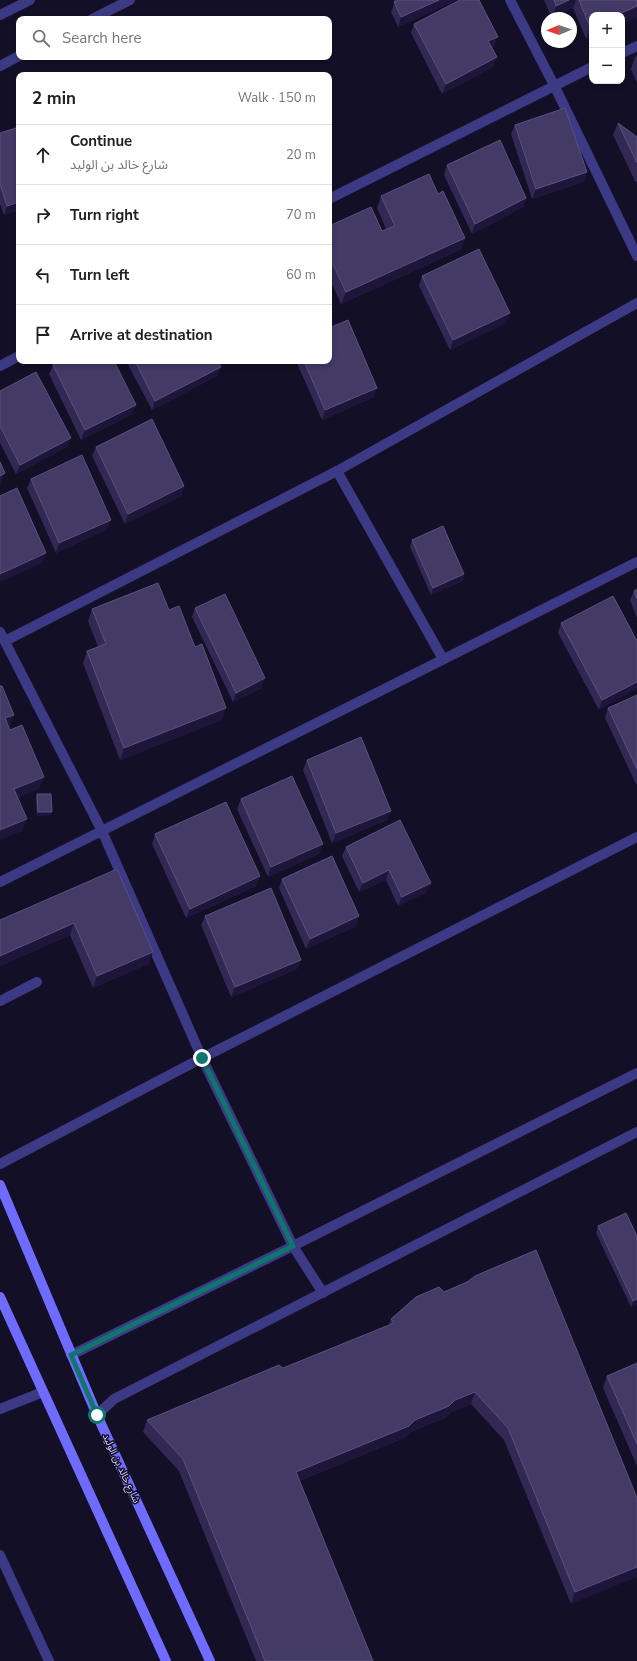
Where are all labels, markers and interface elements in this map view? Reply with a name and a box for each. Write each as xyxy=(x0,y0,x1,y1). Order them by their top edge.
north arrow xyxy=(541,12,577,48)
map controls xyxy=(589,12,625,84)
button: + xyxy=(589,12,625,48)
search box xyxy=(16,16,332,60)
icon: search xyxy=(30,27,52,49)
text: Search here xyxy=(62,28,142,48)
button: − xyxy=(589,48,625,84)
text: 2 min xyxy=(32,87,76,110)
text: Walk · 150 m xyxy=(238,89,316,107)
text: Continue xyxy=(70,131,132,151)
icon: ahead xyxy=(32,144,54,166)
text: 20 m xyxy=(286,146,316,164)
text: شارع خالد بن الوليد xyxy=(70,156,168,174)
icon: right xyxy=(32,204,54,226)
text: Turn right xyxy=(70,205,139,225)
text: 70 m xyxy=(286,206,316,224)
icon: left xyxy=(32,264,54,286)
text: Turn left xyxy=(70,265,129,285)
text: 60 m xyxy=(286,266,316,284)
icon: arrive xyxy=(32,324,54,346)
text: Arrive at destination xyxy=(70,325,213,345)
route end xyxy=(193,1049,211,1067)
route start xyxy=(88,1406,106,1424)
street label: شارع خالد بن الوليد xyxy=(99,1431,143,1506)

